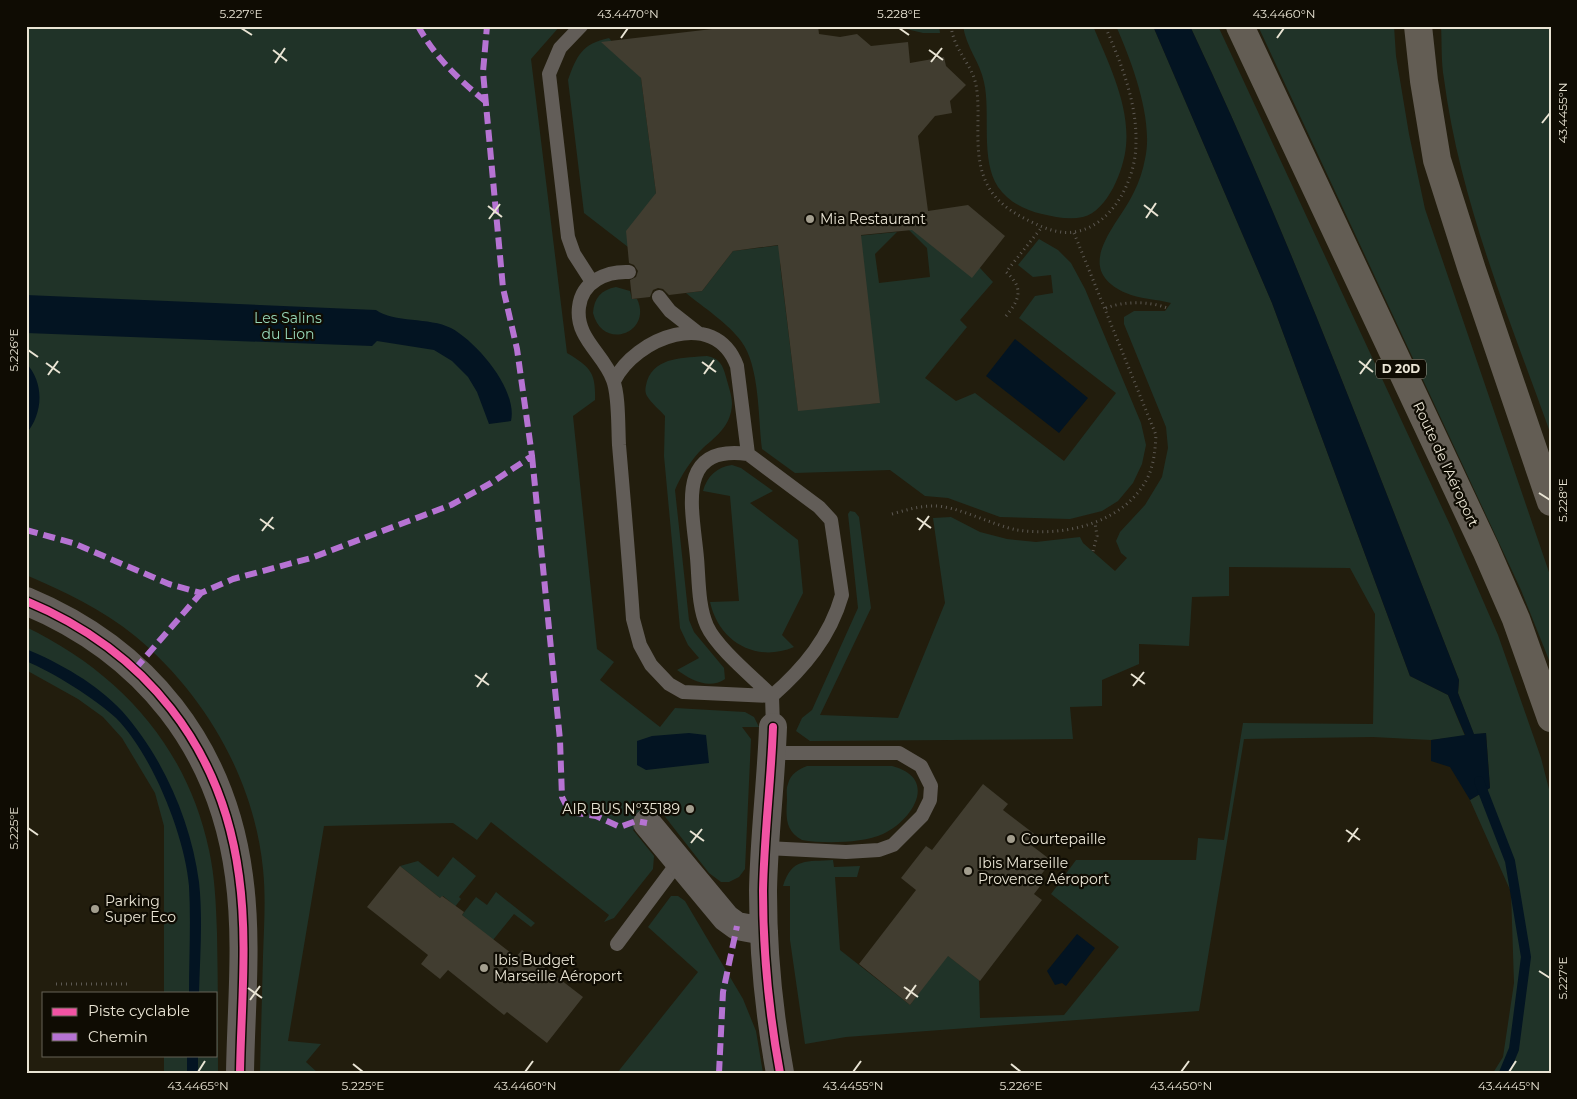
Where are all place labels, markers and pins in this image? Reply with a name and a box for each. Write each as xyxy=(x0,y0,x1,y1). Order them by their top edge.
place label: Mia Restaurant xyxy=(820,210,926,228)
marker: Mia Restaurant xyxy=(804,213,816,225)
place label: AIR BUS N°35189 xyxy=(562,800,680,818)
marker: AIR BUS N°35189 xyxy=(684,803,696,815)
place label: Courtepaille xyxy=(1021,830,1106,848)
marker: Courtepaille xyxy=(1005,833,1017,845)
place label: Ibis Marseille Provence Aéroport xyxy=(978,854,1110,888)
marker: Ibis Marseille Provence Aéroport xyxy=(962,865,974,877)
place label: Parking Super Eco xyxy=(105,892,176,926)
marker: Parking Super Eco xyxy=(89,903,101,915)
place label: Ibis Budget Marseille Aéroport xyxy=(494,951,623,985)
marker: Ibis Budget Marseille Aéroport xyxy=(478,962,490,974)

